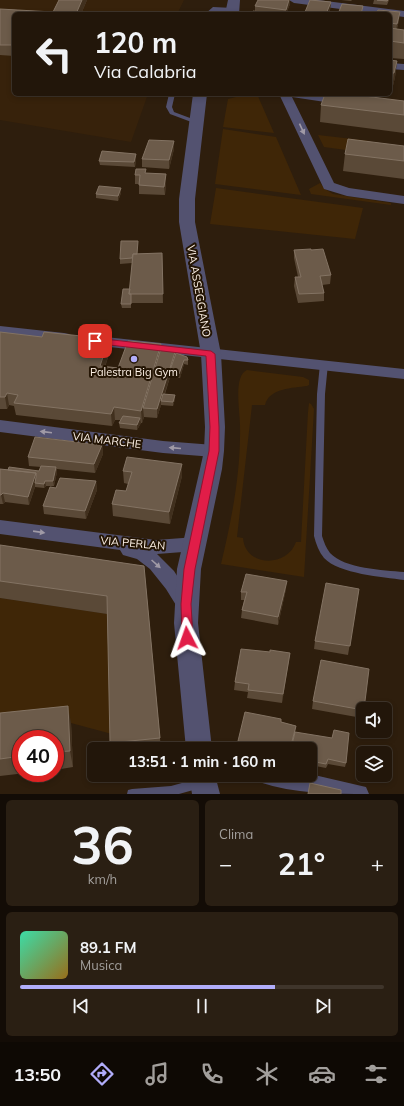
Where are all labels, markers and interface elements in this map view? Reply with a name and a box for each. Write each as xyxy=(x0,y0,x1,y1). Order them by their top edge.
text: 120 m xyxy=(94,25,177,60)
icon: left xyxy=(28,28,80,80)
text: Via Calabria xyxy=(94,60,197,83)
one-way arrow xyxy=(299,124,305,135)
street label: VIA ASSEGGIANO xyxy=(184,244,214,338)
pin xyxy=(78,324,112,358)
icon: arrive xyxy=(84,330,106,352)
marker: Palestra Big Gym xyxy=(129,354,139,364)
place label: Palestra Big Gym xyxy=(90,365,178,379)
one-way arrow xyxy=(40,429,52,435)
street label: VIA MARCHE xyxy=(72,429,142,451)
one-way arrow xyxy=(169,444,181,451)
one-way arrow xyxy=(33,529,45,535)
street label: VIA PERLAN xyxy=(100,533,166,553)
one-way arrow xyxy=(150,560,161,569)
position arrow xyxy=(166,617,208,659)
map controls xyxy=(356,702,392,782)
button: sound xyxy=(356,702,392,738)
speed limit sign: 40 xyxy=(12,730,64,782)
button: layers xyxy=(356,746,392,782)
text: 13:51 · 1 min · 160 m xyxy=(128,752,276,771)
text: 36 xyxy=(71,812,134,877)
text: Clima xyxy=(219,826,253,842)
text: 21° xyxy=(278,845,325,883)
text: − xyxy=(219,850,232,878)
text: + xyxy=(371,850,384,878)
text: km/h xyxy=(88,871,117,887)
text: 89.1 FM xyxy=(80,938,136,957)
text: Musica xyxy=(80,957,122,973)
icon: previous xyxy=(70,995,92,1017)
icon: pause xyxy=(191,995,213,1017)
icon: next xyxy=(312,995,334,1017)
icon: directions xyxy=(88,1060,116,1088)
icon: music xyxy=(143,1060,171,1088)
icon: phone xyxy=(198,1060,226,1088)
icon: climate xyxy=(253,1060,281,1088)
icon: car xyxy=(308,1060,336,1088)
icon: filters xyxy=(362,1060,390,1088)
text: 13:50 xyxy=(13,1063,61,1086)

